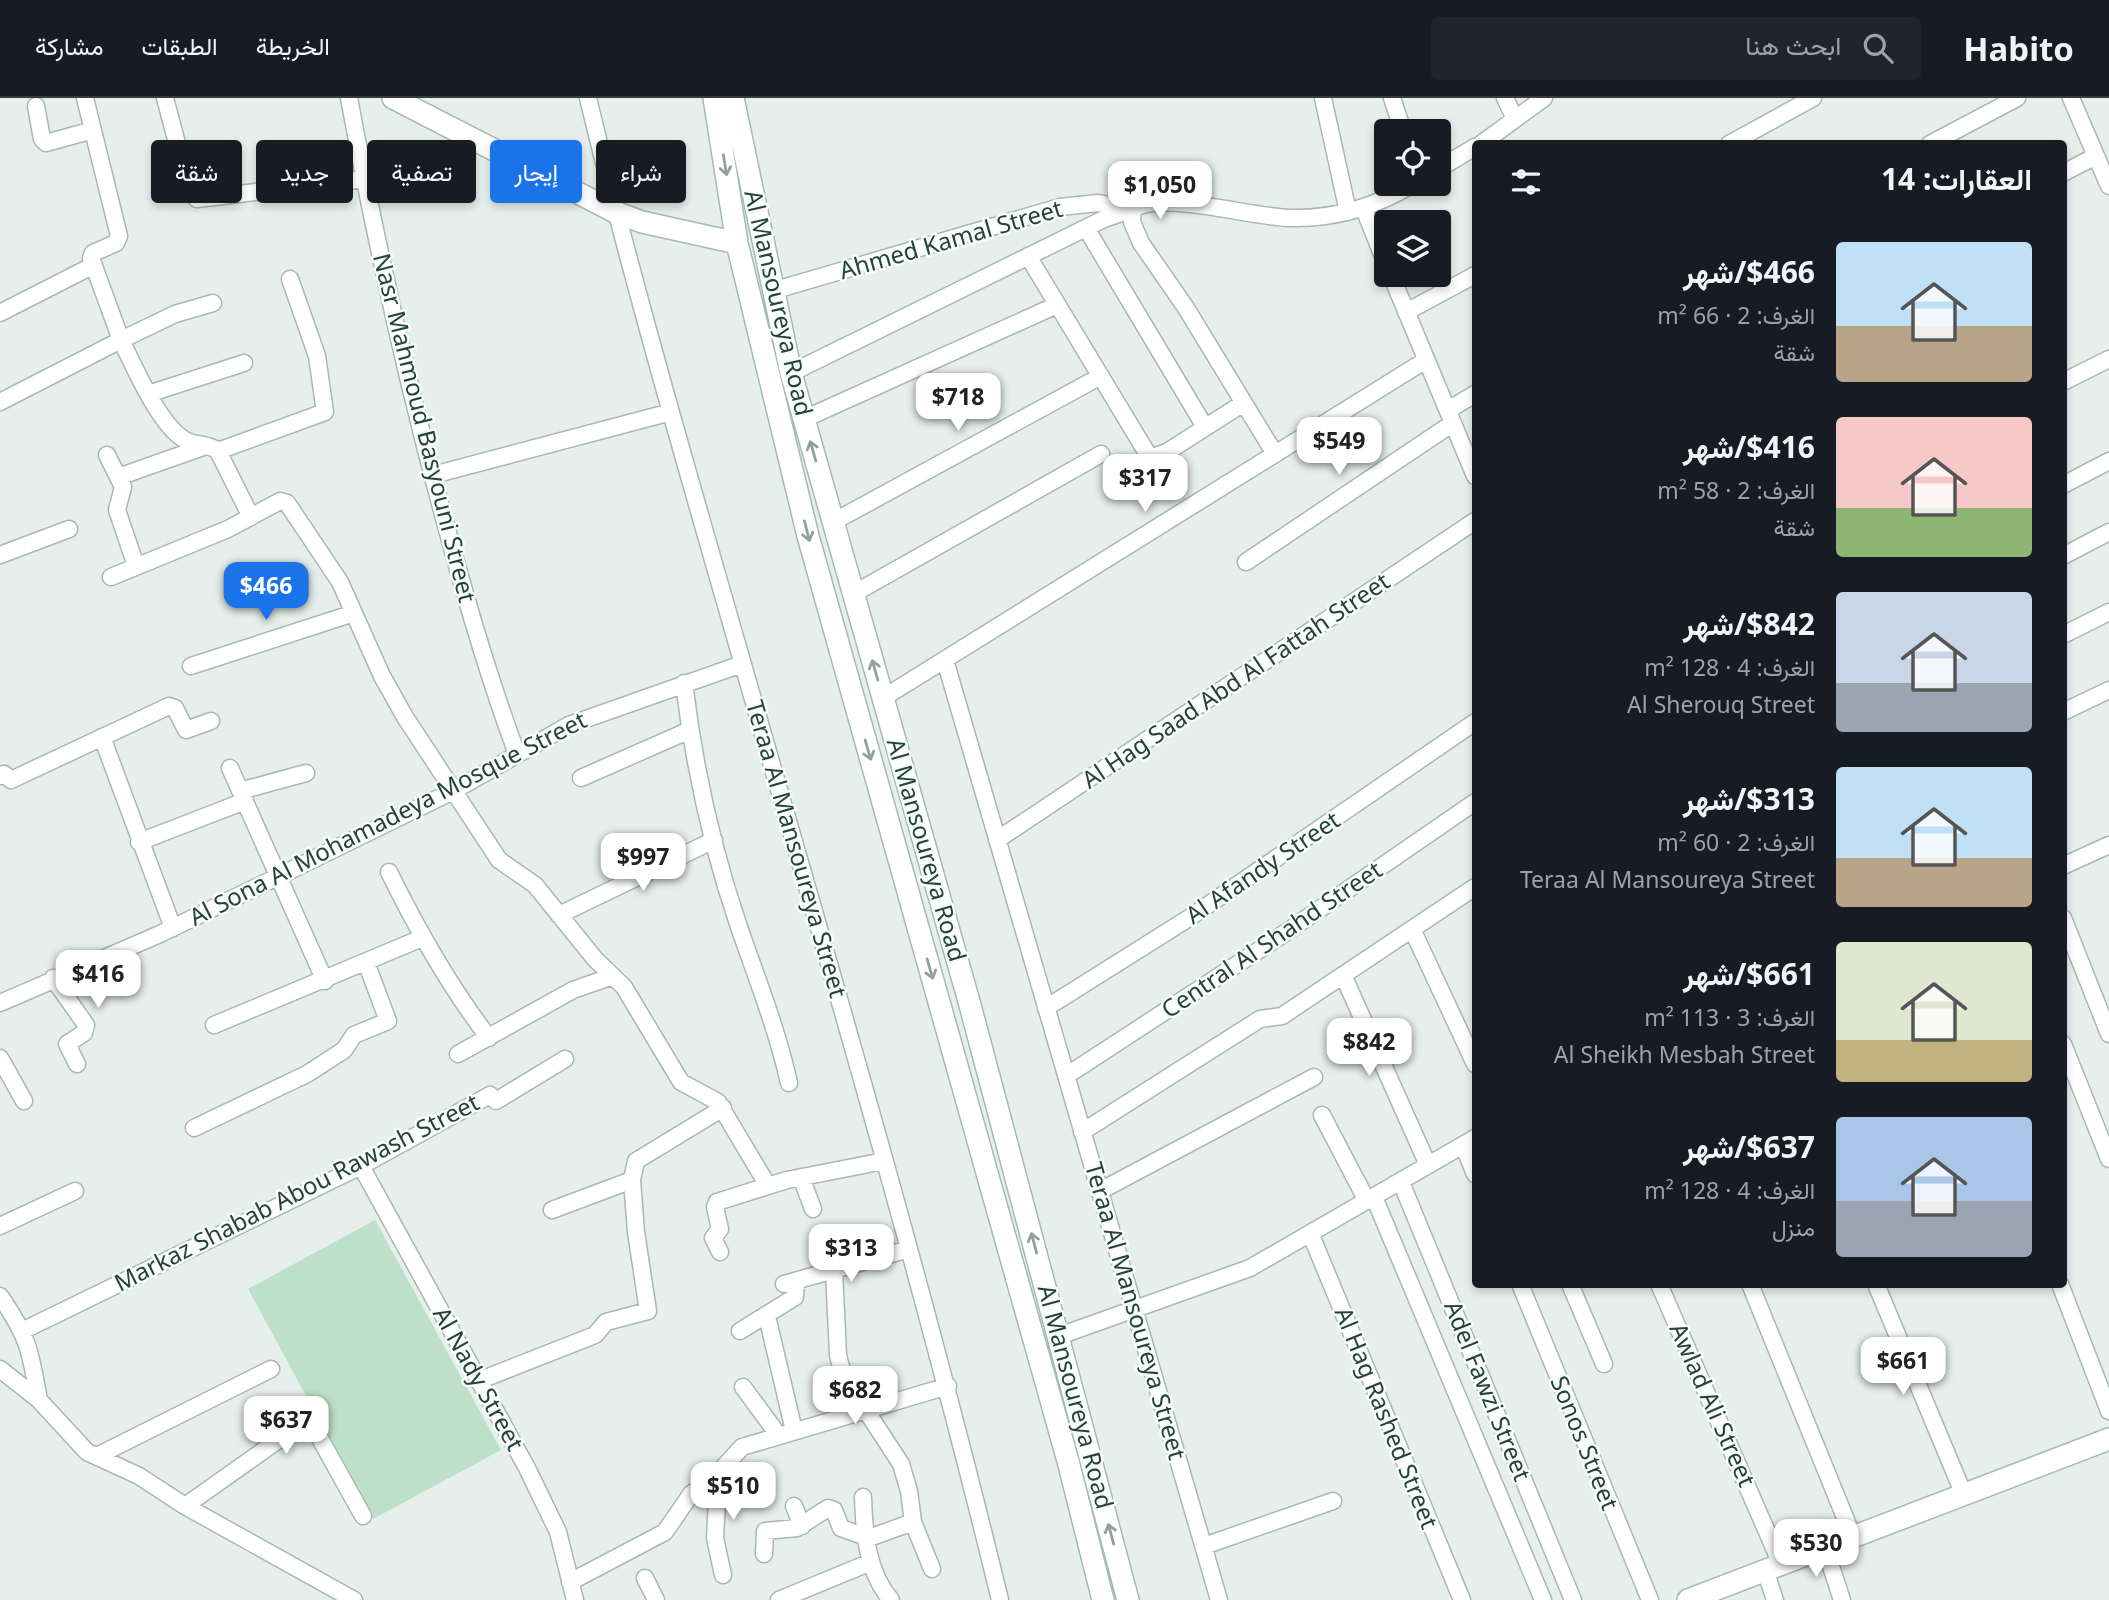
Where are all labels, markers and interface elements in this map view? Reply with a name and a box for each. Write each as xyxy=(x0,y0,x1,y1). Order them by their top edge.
search box xyxy=(1431,17,1921,80)
text: Habito xyxy=(1963,26,2074,71)
text: ابحث هنا xyxy=(1745,27,1841,63)
text: مشاركة xyxy=(35,29,103,62)
text: الطبقات xyxy=(141,29,218,62)
text: الخريطة xyxy=(256,29,330,62)
icon: search xyxy=(1859,29,1897,67)
map controls xyxy=(1374,119,1451,287)
button: locate xyxy=(1374,119,1451,196)
chip: شقة xyxy=(151,140,242,203)
chip: جديد xyxy=(256,140,353,203)
chip: تصفية xyxy=(367,140,476,203)
chip: إيجار xyxy=(490,140,582,203)
chip: شراء xyxy=(596,140,686,203)
one-way arrow xyxy=(719,153,732,176)
text: العقارات: 14 xyxy=(1881,158,2032,199)
pin: $1,050 xyxy=(1103,162,1217,221)
icon: filters xyxy=(1507,163,1545,201)
text: $1,050 xyxy=(1124,168,1196,200)
street label: Al Mansoureya Road xyxy=(737,187,821,419)
street label: Ahmed Kamal Street xyxy=(835,191,1066,286)
button: layers xyxy=(1374,210,1451,287)
street label: Nasr Mahmoud Basyouni Street xyxy=(366,250,485,606)
text: $466/شهر xyxy=(1683,251,1815,292)
icon: home xyxy=(1892,270,1976,354)
text: الغرف: 2 · 66 m² xyxy=(1657,299,1815,331)
text: شقة xyxy=(1773,336,1815,368)
pin: $718 xyxy=(917,374,999,433)
text: $718 xyxy=(932,380,984,412)
pin: $549 xyxy=(1298,418,1380,477)
text: $549 xyxy=(1313,424,1365,456)
text: $416/شهر xyxy=(1683,426,1815,467)
one-way arrow xyxy=(805,440,818,462)
icon: home xyxy=(1892,445,1976,529)
pin: $317 xyxy=(1104,454,1186,514)
text: $317 xyxy=(1119,461,1171,493)
text: الغرف: 2 · 58 m² xyxy=(1657,474,1815,506)
text: شقة xyxy=(1773,511,1815,543)
one-way arrow xyxy=(801,519,814,542)
pin: $466 xyxy=(225,562,307,622)
street label: Al Hag Saad Abd Al Fattah Street xyxy=(1075,564,1396,795)
text: $466 xyxy=(240,569,292,601)
text: $842/شهر xyxy=(1683,603,1815,644)
icon: home xyxy=(1892,620,1976,704)
text: الغرف: 4 · 128 m² xyxy=(1644,651,1815,683)
one-way arrow xyxy=(868,659,881,682)
text: Al Sherouq Street xyxy=(1627,688,1815,720)
street label: Teraa Al Mansoureya Street xyxy=(739,696,856,1001)
street label: Al Sona Al Mohamadeya Mosque Street xyxy=(183,702,592,933)
street label: Al Mansoureya Road xyxy=(880,734,975,965)
one-way arrow xyxy=(862,738,875,760)
text: $313/شهر xyxy=(1683,778,1815,819)
icon: home xyxy=(1892,795,1976,879)
street label: Al Afandy Street xyxy=(1178,803,1346,931)
text: الغرف: 2 · 60 m² xyxy=(1657,826,1815,858)
pin: $997 xyxy=(602,834,684,893)
text: $997 xyxy=(617,840,669,872)
street label: Central Al Shahd Street xyxy=(1154,852,1388,1025)
text: Teraa Al Mansoureya Street xyxy=(1520,863,1815,895)
pin: $416 xyxy=(57,950,139,1010)
text: $661/شهر xyxy=(1683,953,1815,994)
text: $416 xyxy=(72,957,124,989)
one-way arrow xyxy=(924,957,937,979)
icon: home xyxy=(1892,970,1976,1054)
text: الغرف: 3 · 113 m² xyxy=(1644,1001,1815,1033)
pin: $842 xyxy=(1328,1018,1410,1078)
text: $842 xyxy=(1343,1025,1395,1057)
text: Al Sheikh Mesbah Street xyxy=(1554,1038,1815,1070)
street label: Markaz Shabab Abou Rawash Street xyxy=(108,1085,485,1298)
text: $637/شهر xyxy=(1683,1126,1815,1167)
icon: home xyxy=(1892,1145,1976,1229)
street label: Teraa Al Mansoureya Street xyxy=(1078,1158,1195,1463)
text: الغرف: 4 · 128 m² xyxy=(1644,1174,1815,1206)
text: منزل xyxy=(1772,1211,1815,1243)
pin: $313 xyxy=(810,1224,892,1284)
text: $313 xyxy=(825,1231,877,1263)
one-way arrow xyxy=(1027,1232,1040,1255)
street label: Al Mansoureya Road xyxy=(1031,1281,1122,1512)
street label: Adel Fawzi Street xyxy=(1437,1295,1540,1486)
street label: Al Nady Street xyxy=(426,1300,533,1456)
street label: Al Hag Rashed Street xyxy=(1328,1302,1447,1533)
street label: Awlad Ali Street xyxy=(1663,1317,1764,1492)
pin: $661 xyxy=(1862,1338,1944,1397)
text: $661 xyxy=(1877,1344,1929,1376)
pin: $682 xyxy=(814,1366,896,1426)
street label: Sonos Street xyxy=(1544,1371,1627,1515)
text: $682 xyxy=(829,1373,881,1405)
pin: $637 xyxy=(245,1396,327,1456)
text: $637 xyxy=(260,1403,312,1435)
pin: $510 xyxy=(692,1462,774,1522)
text: $510 xyxy=(707,1469,759,1501)
pin: $530 xyxy=(1775,1520,1857,1579)
one-way arrow xyxy=(1104,1523,1117,1546)
text: $530 xyxy=(1790,1526,1842,1558)

